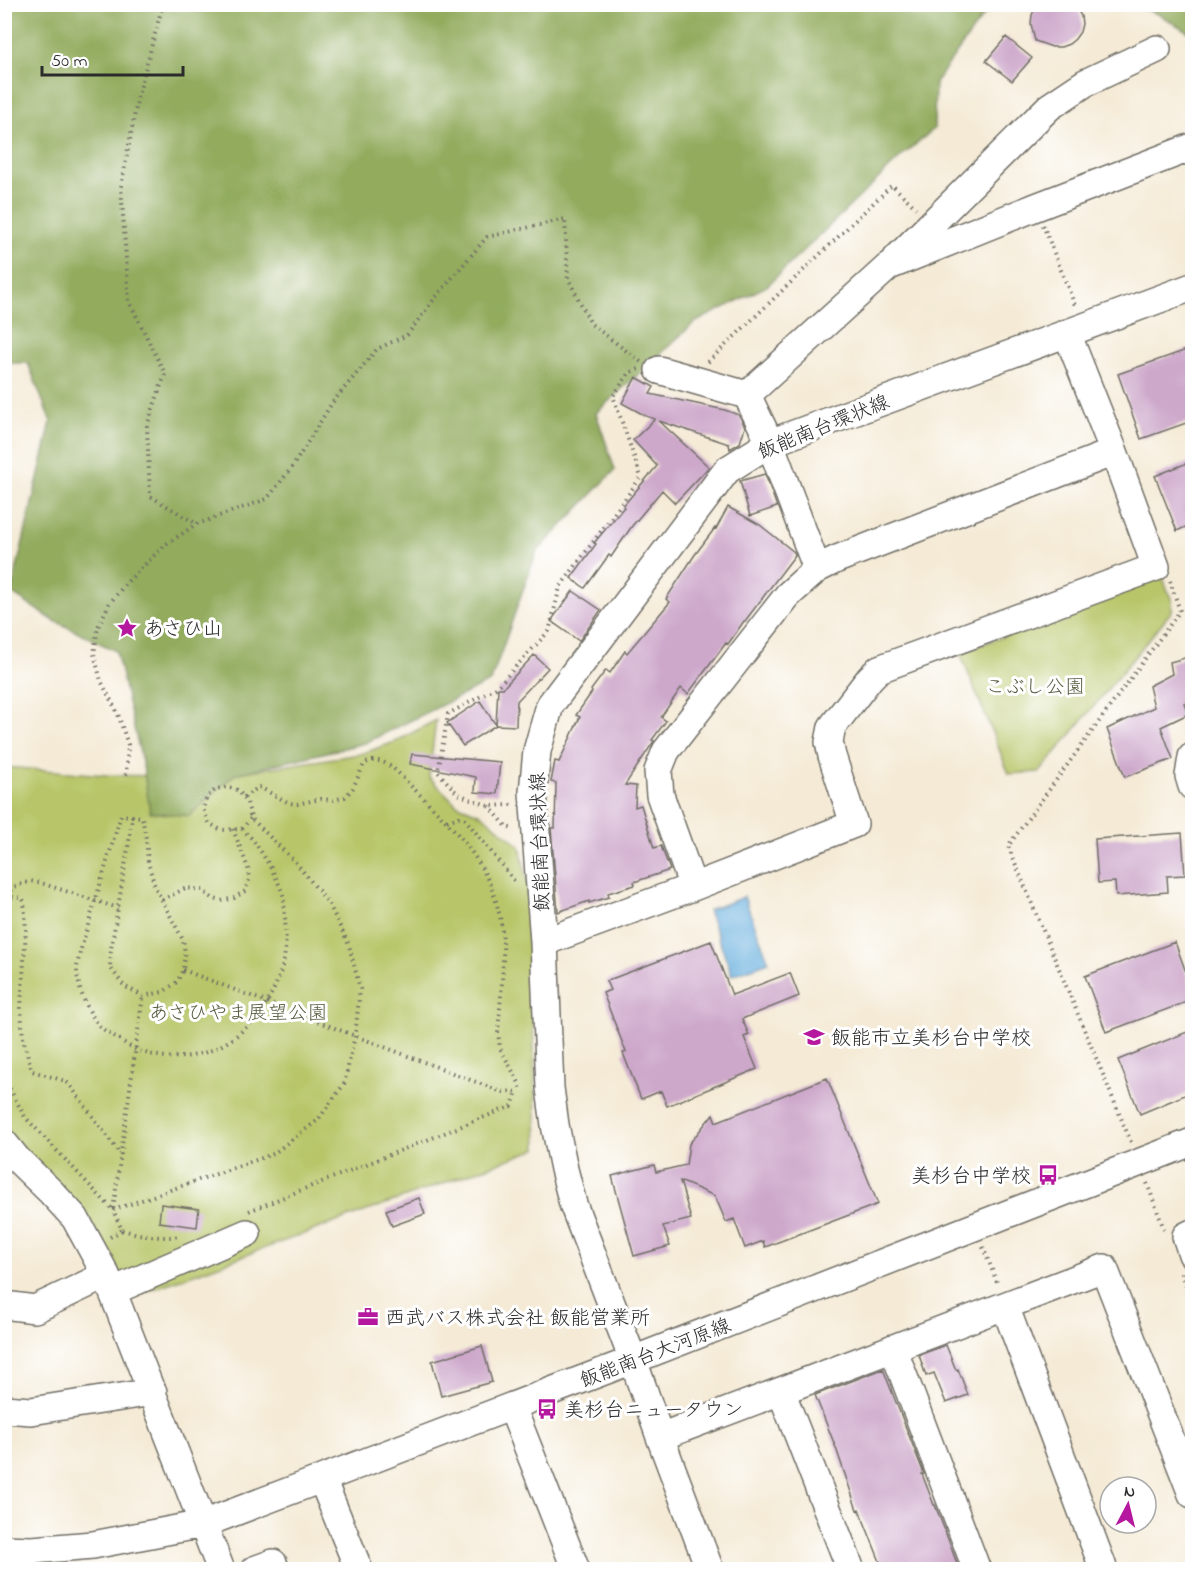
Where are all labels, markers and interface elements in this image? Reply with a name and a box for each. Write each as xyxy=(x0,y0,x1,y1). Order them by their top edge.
scale bar xyxy=(42,39,183,77)
text: 50 m xyxy=(51,49,88,75)
street label: 飯能南台環状線 xyxy=(754,389,894,468)
place icon: あさひ山 xyxy=(115,616,139,640)
place label: あさひ山 xyxy=(144,616,223,645)
park label: こぶし公園 xyxy=(985,674,1085,703)
street label: 飯能南台環状線 xyxy=(525,771,558,912)
park label: あさひやま展望公園 xyxy=(149,1000,327,1029)
school or university icon: 飯能市立美杉台中学校 xyxy=(802,1025,826,1049)
place label: 飯能市立美杉台中学校 xyxy=(831,1025,1031,1054)
place label: 美杉台中学校 xyxy=(911,1163,1031,1192)
bus stop icon: 美杉台中学校 xyxy=(1036,1163,1060,1187)
office icon: 西武バス株式会社 飯能営業所 xyxy=(356,1305,380,1329)
place label: 西武バス株式会社 飯能営業所 xyxy=(385,1305,650,1334)
street label: 飯能南台大河原線 xyxy=(576,1312,736,1397)
bus stop icon: 美杉台ニュータウン xyxy=(535,1397,559,1421)
place label: 美杉台ニュータウン xyxy=(564,1397,744,1426)
north arrow xyxy=(1098,1475,1158,1535)
text: N xyxy=(1123,1480,1137,1505)

